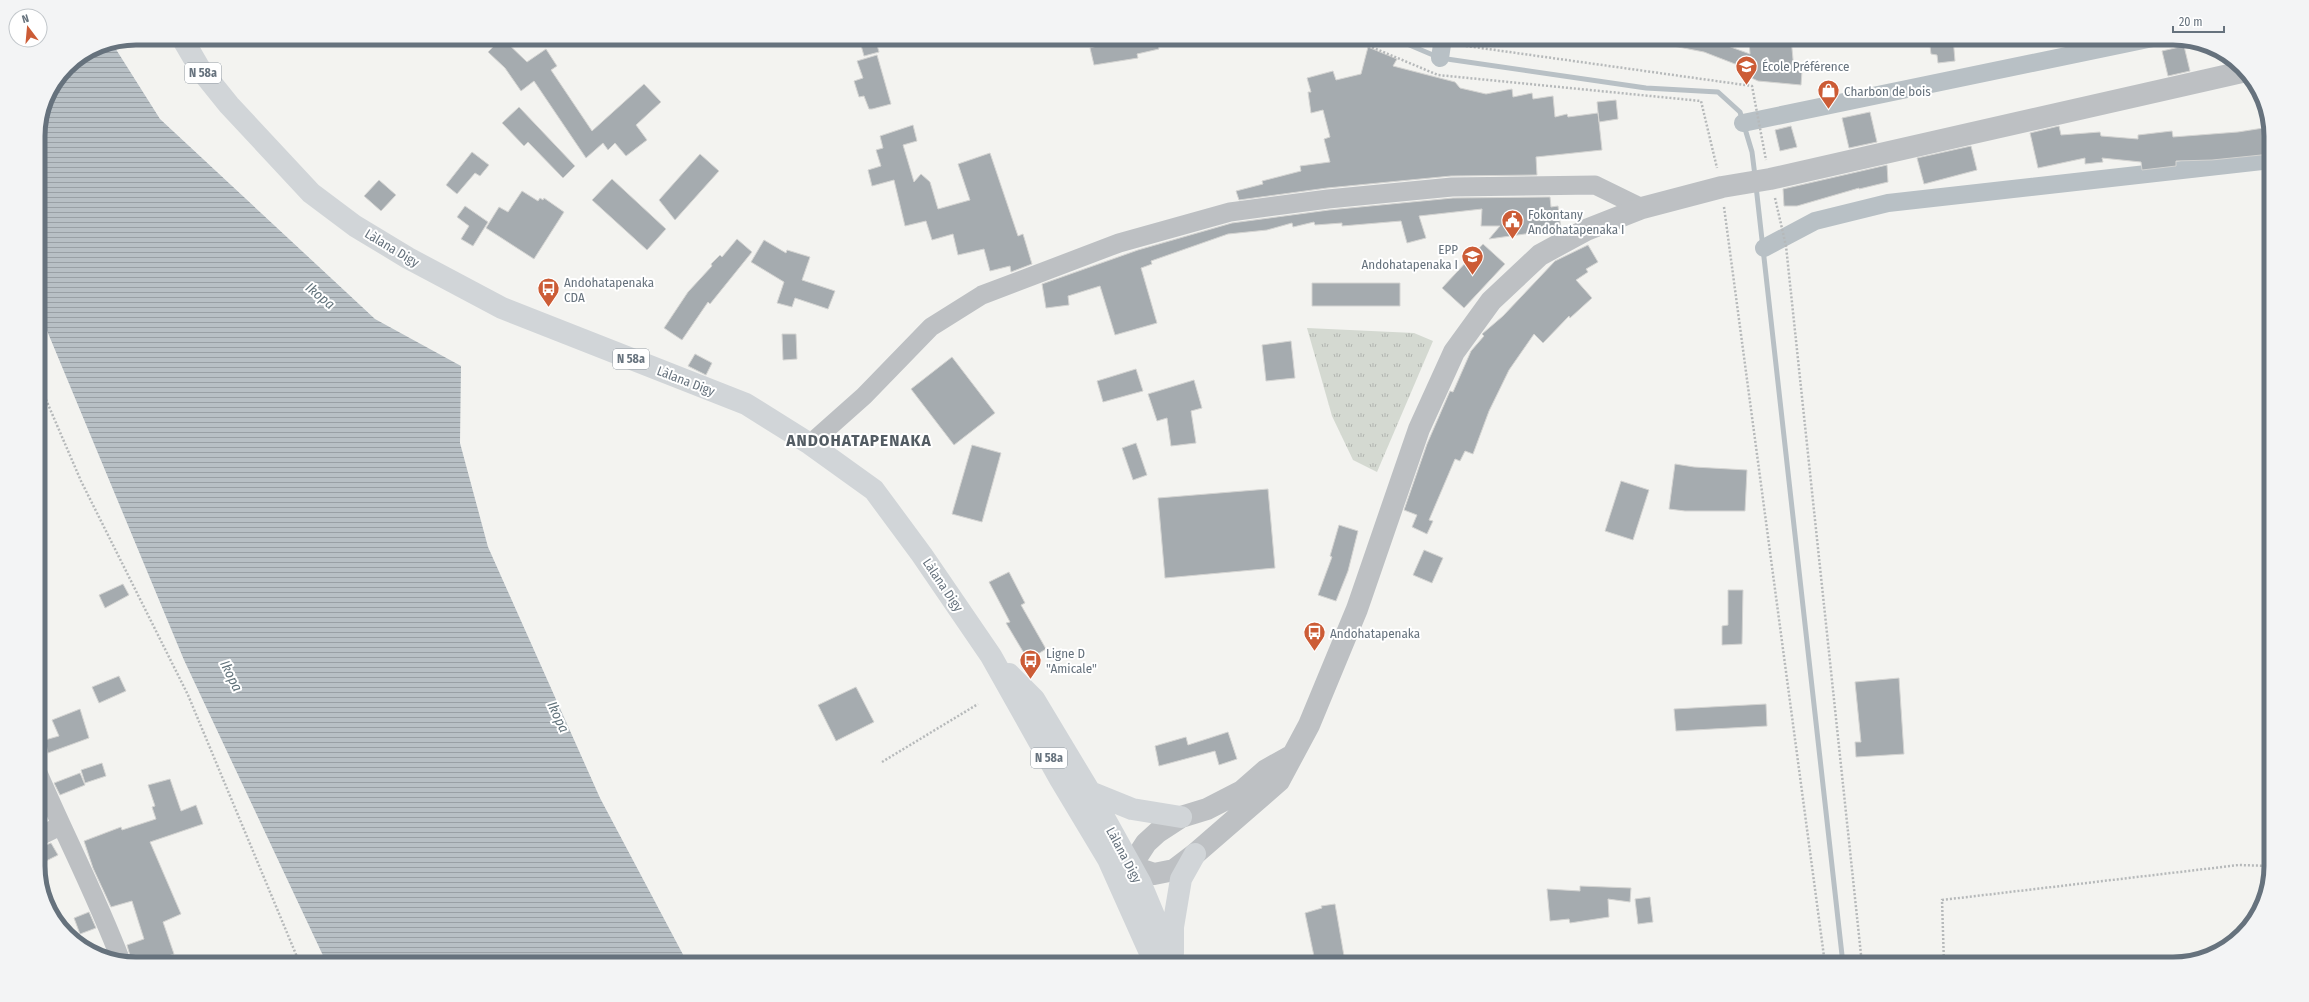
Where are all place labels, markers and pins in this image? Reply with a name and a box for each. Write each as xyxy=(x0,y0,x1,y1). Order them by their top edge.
school or university icon: École Préférence xyxy=(1734,53,1760,86)
place label: École Préférence xyxy=(1762,59,1849,74)
shop icon: Charbon de bois xyxy=(1816,78,1842,111)
place label: Charbon de bois xyxy=(1844,84,1931,99)
place label: Fokontany Andohatapenaka I xyxy=(1528,207,1625,237)
public building icon: Fokontany Andohatapenaka I xyxy=(1500,208,1526,241)
place label: EPP Andohatapenaka I xyxy=(1362,242,1458,272)
school or university icon: EPP Andohatapenaka I xyxy=(1460,243,1486,276)
place label: Andohatapenaka CDA xyxy=(564,275,654,305)
bus stop icon: Andohatapenaka CDA xyxy=(536,276,562,309)
bus stop icon: Andohatapenaka xyxy=(1301,620,1327,653)
place label: Andohatapenaka xyxy=(1330,626,1420,641)
place label: Ligne D "Amicale" xyxy=(1046,646,1097,676)
bus stop icon: Ligne D "Amicale" xyxy=(1017,647,1043,680)

